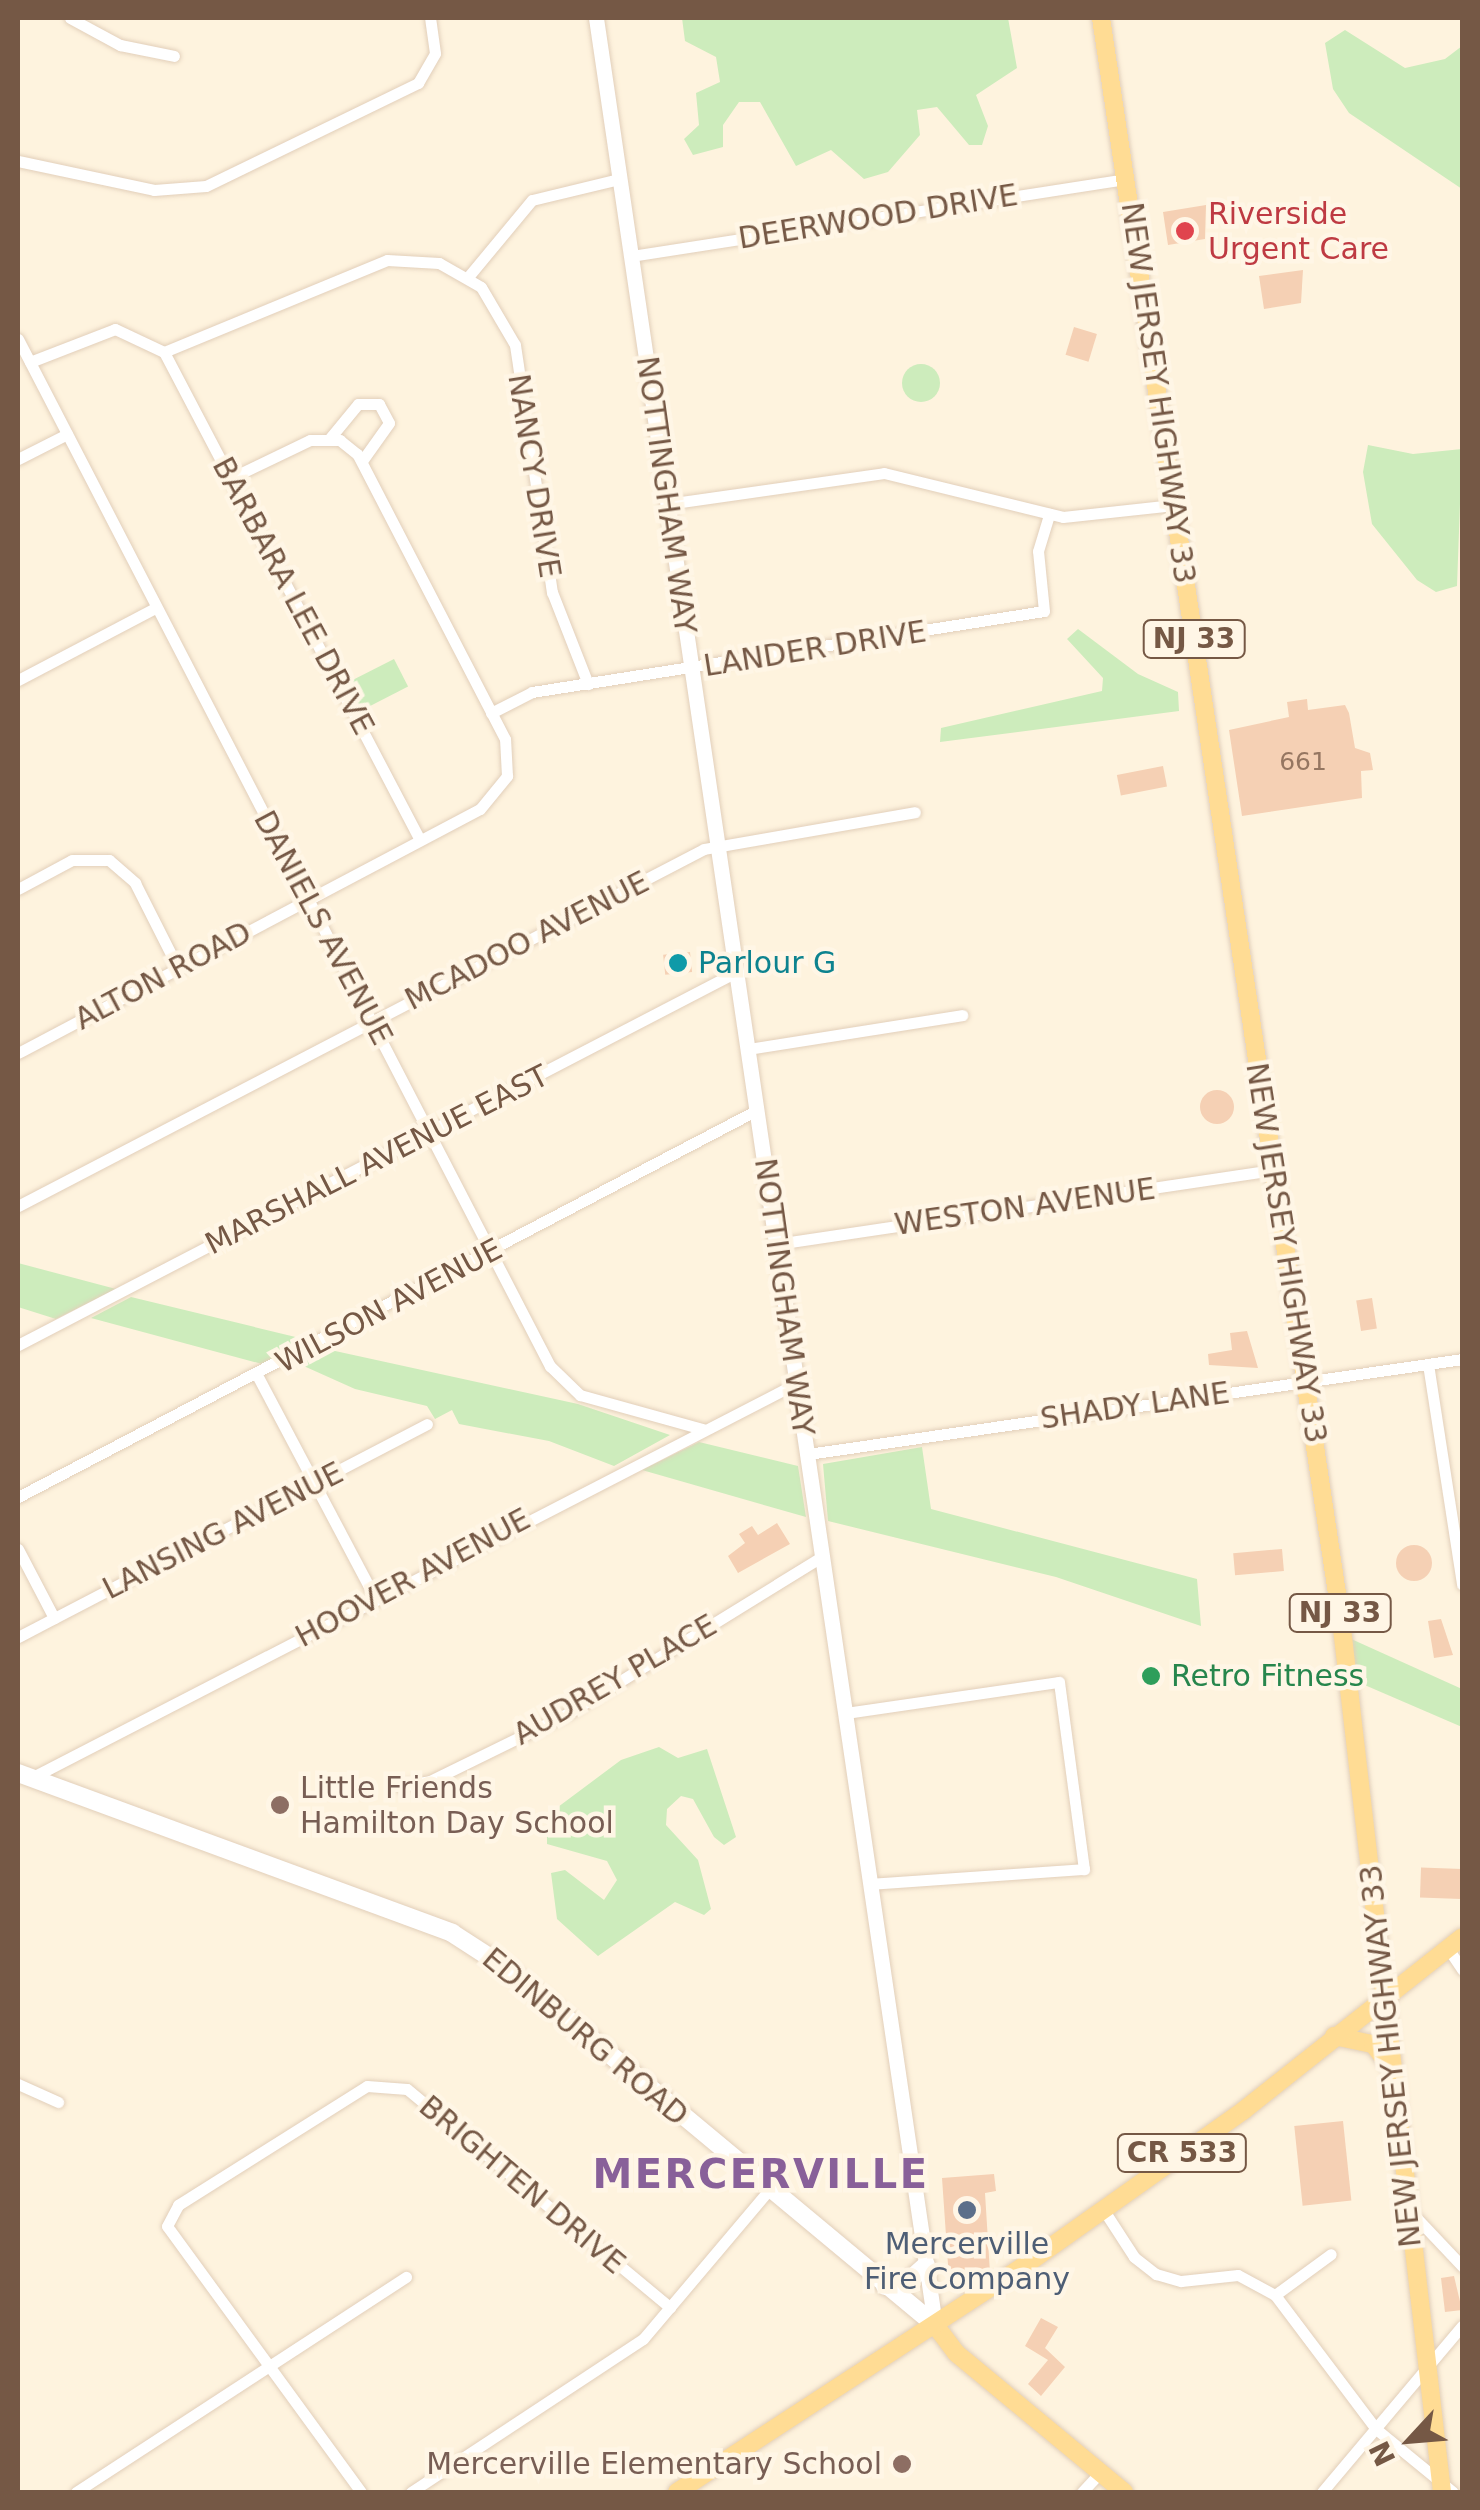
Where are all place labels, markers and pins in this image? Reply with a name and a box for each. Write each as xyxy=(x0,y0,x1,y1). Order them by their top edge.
place label: Riverside Urgent Care xyxy=(1208,196,1389,266)
marker: Riverside Urgent Care xyxy=(1172,218,1198,244)
place label: Parlour G xyxy=(698,945,836,981)
marker: Parlour G xyxy=(667,952,689,974)
place label: Retro Fitness xyxy=(1171,1658,1364,1694)
marker: Retro Fitness xyxy=(1140,1665,1162,1687)
place label: Little Friends Hamilton Day School xyxy=(300,1770,614,1840)
marker: Little Friends Hamilton Day School xyxy=(269,1794,291,1816)
marker: Mercerville Fire Company xyxy=(956,2199,978,2221)
place label: Mercerville Fire Company xyxy=(864,2226,1070,2296)
place label: Mercerville Elementary School xyxy=(426,2446,882,2482)
marker: Mercerville Elementary School xyxy=(891,2453,913,2475)

